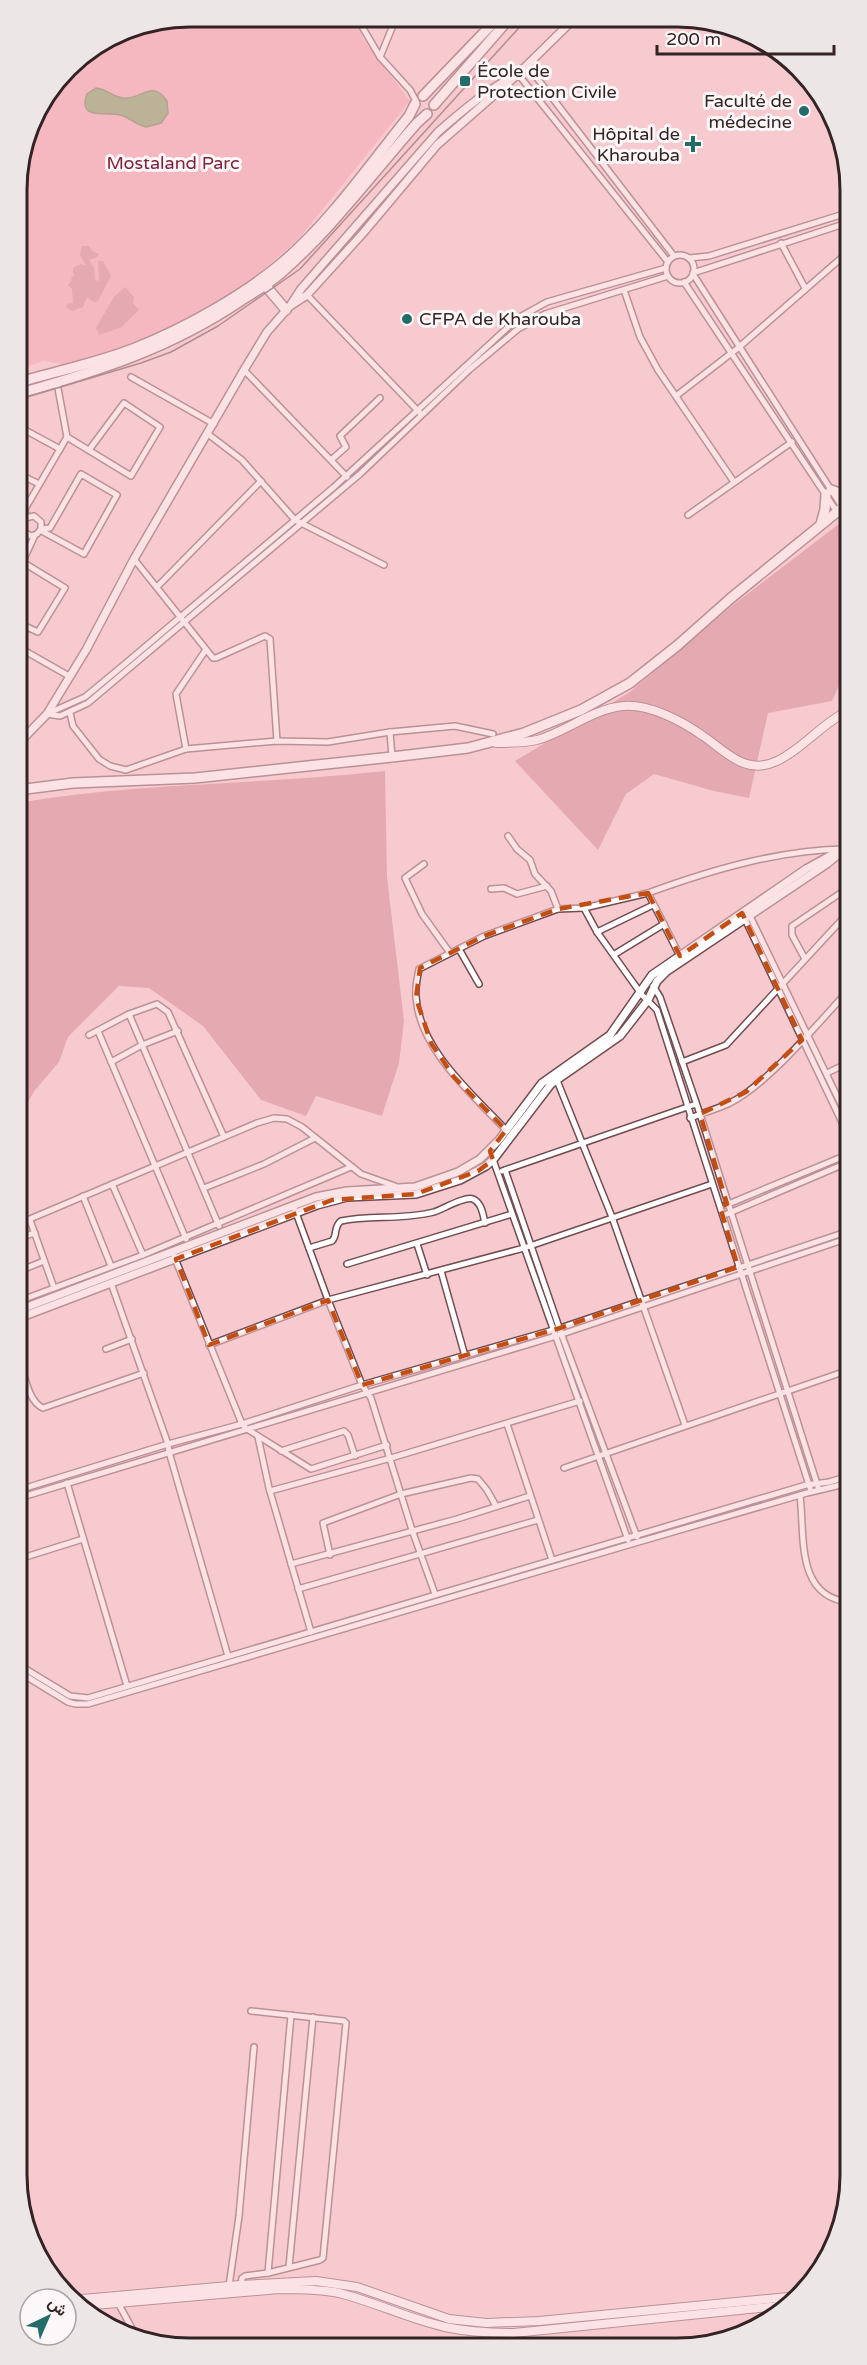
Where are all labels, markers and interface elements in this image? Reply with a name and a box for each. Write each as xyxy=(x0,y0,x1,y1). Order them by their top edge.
scale bar xyxy=(657,18,834,56)
text: 200 m xyxy=(666,28,721,50)
place label: École de Protection Civile xyxy=(477,60,617,103)
marker: École de Protection Civile xyxy=(458,74,472,88)
place label: Faculté de médecine xyxy=(704,90,792,133)
marker: Faculté de médecine xyxy=(797,104,811,118)
place label: Hôpital de Kharouba xyxy=(592,123,680,166)
marker: Hôpital de Kharouba xyxy=(684,135,702,153)
park label: Mostaland Parc xyxy=(106,152,240,174)
place label: CFPA de Kharouba xyxy=(419,308,581,330)
marker: CFPA de Kharouba xyxy=(400,312,414,326)
north arrow xyxy=(18,2287,78,2347)
text: ش xyxy=(44,2293,72,2321)

